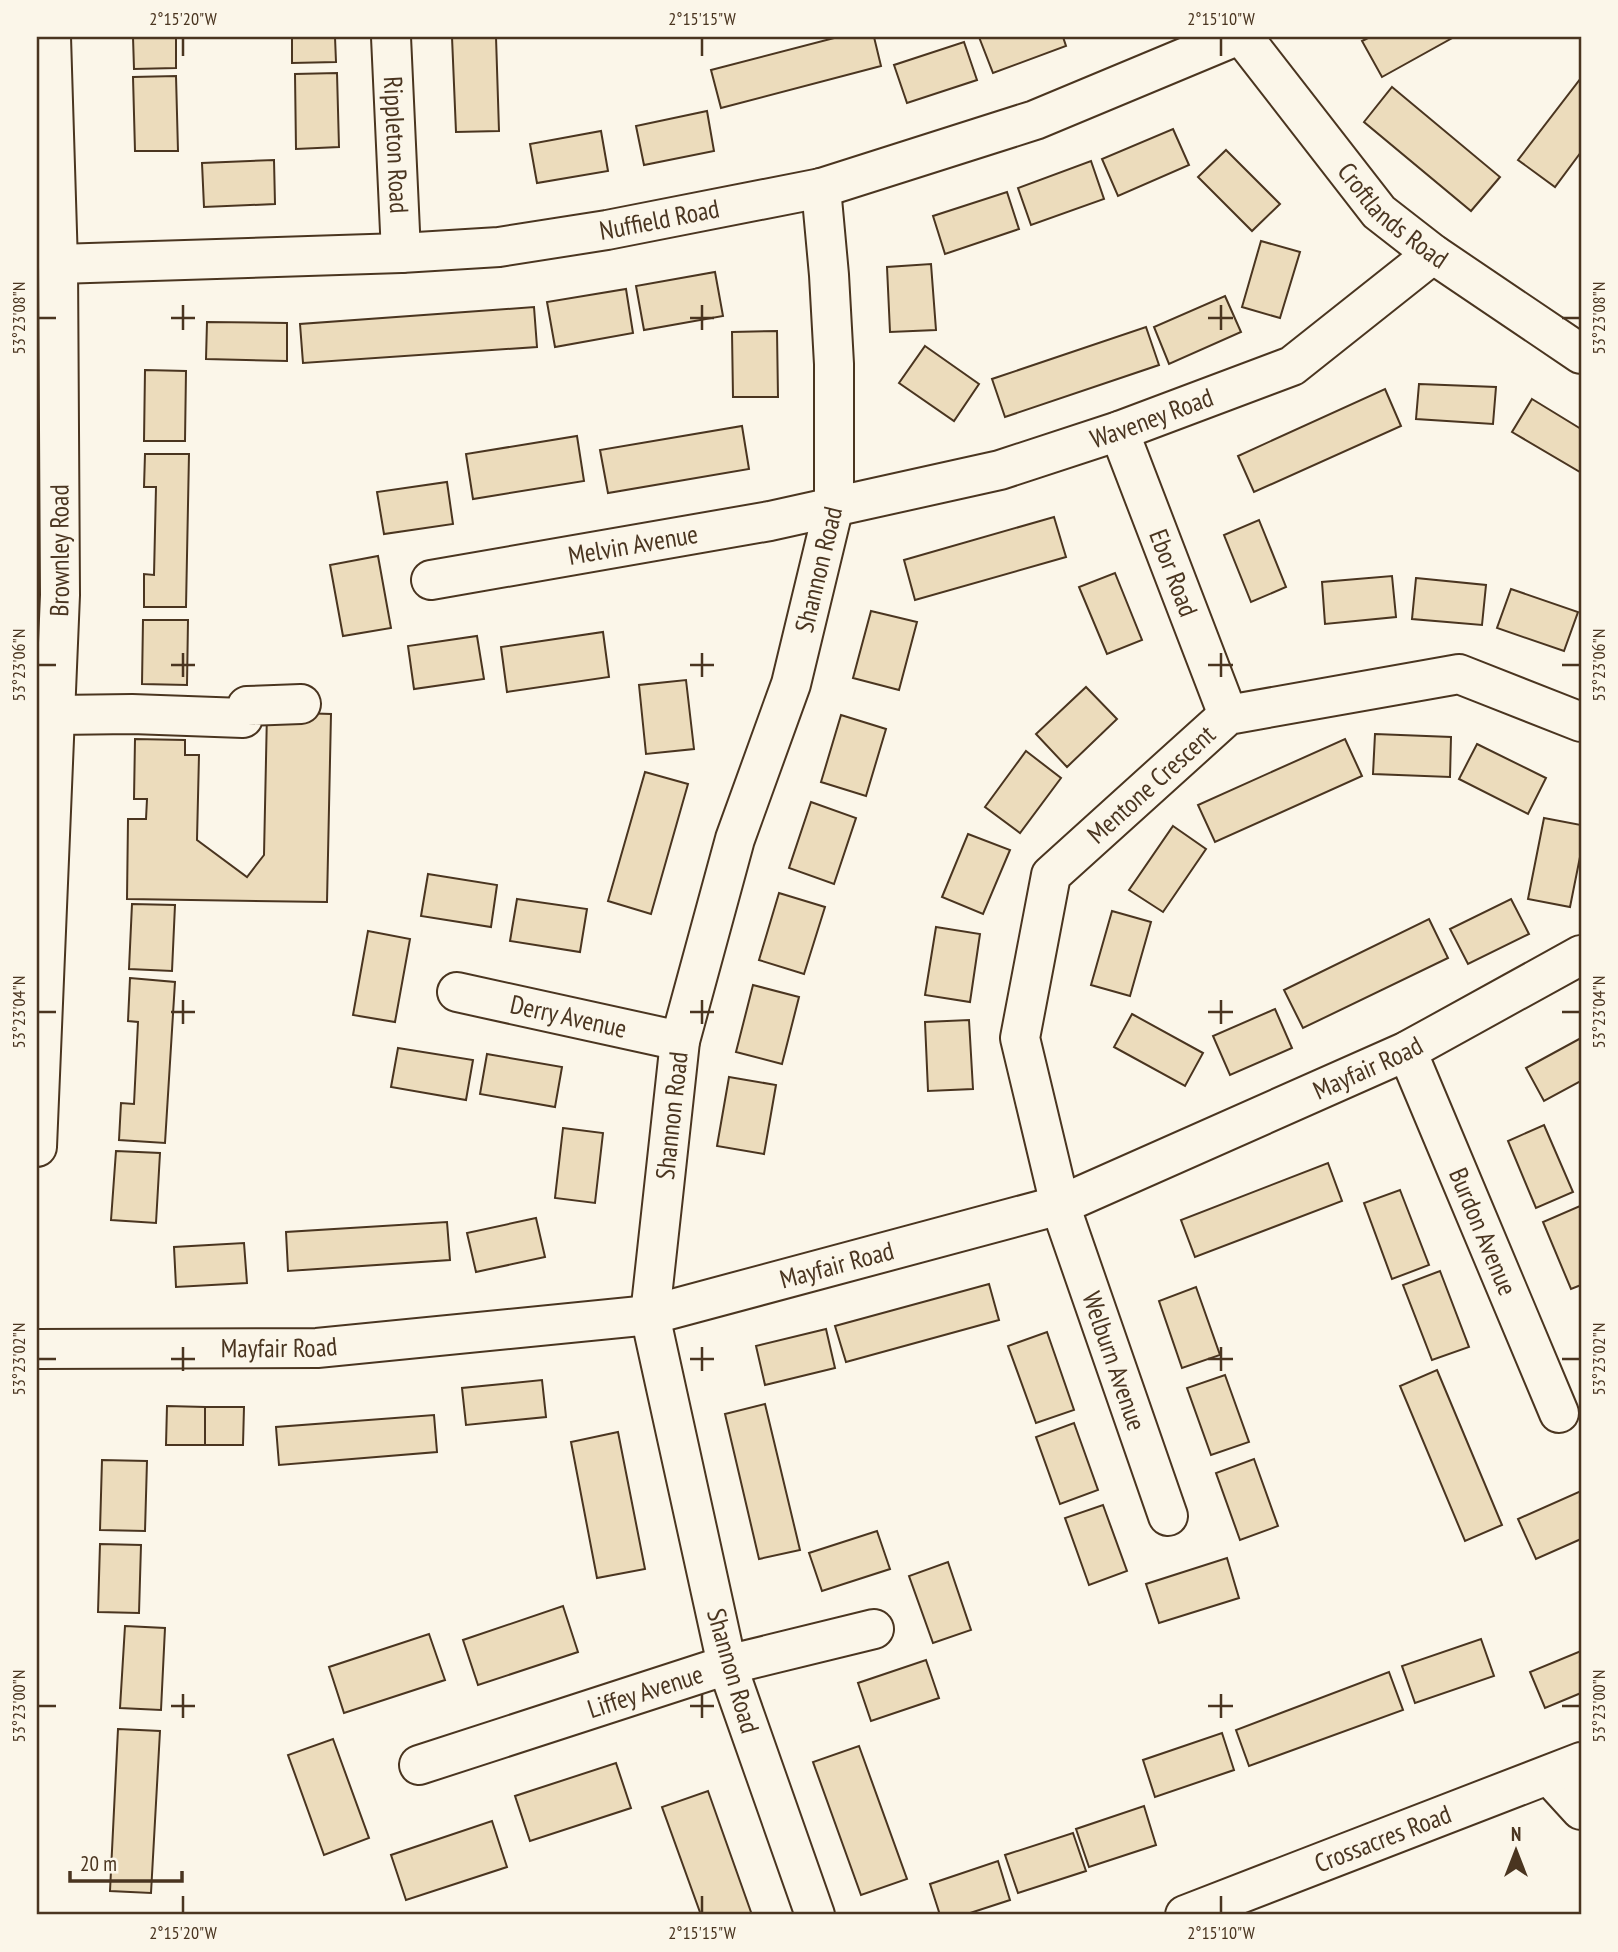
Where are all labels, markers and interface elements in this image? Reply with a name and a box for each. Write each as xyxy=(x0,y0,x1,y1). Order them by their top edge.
text: 2°15'20"W xyxy=(149,7,217,30)
text: 2°15'15"W xyxy=(668,7,736,30)
text: 2°15'10"W xyxy=(1187,7,1255,30)
street label: Rippleton Road xyxy=(377,76,416,214)
street label: Croftlands Road xyxy=(1331,156,1455,275)
street label: Nuffield Road xyxy=(597,191,722,247)
text: 53°23'08"N xyxy=(7,282,30,354)
text: 53°23'08"N xyxy=(1587,282,1610,354)
street label: Waveney Road xyxy=(1086,380,1218,455)
street label: Brownley Road xyxy=(42,484,76,617)
street label: Shannon Road xyxy=(787,503,849,636)
street label: Melvin Avenue xyxy=(565,517,700,572)
street label: Ebor Road xyxy=(1142,524,1206,621)
text: 53°23'06"N xyxy=(7,629,30,701)
text: 53°23'06"N xyxy=(1587,629,1610,701)
street label: Mentone Crescent xyxy=(1080,718,1222,850)
text: 53°23'04"N xyxy=(7,976,30,1048)
text: 53°23'04"N xyxy=(1587,976,1610,1048)
street label: Derry Avenue xyxy=(507,987,630,1045)
street label: Mayfair Road xyxy=(1308,1029,1428,1107)
street label: Shannon Road xyxy=(648,1050,695,1181)
street label: Burdon Avenue xyxy=(1442,1163,1525,1300)
street label: Mayfair Road xyxy=(776,1233,897,1295)
street label: Welburn Avenue xyxy=(1075,1287,1154,1435)
text: 53°23'02"N xyxy=(7,1323,30,1395)
text: 53°23'02"N xyxy=(1587,1323,1610,1395)
street label: Mayfair Road xyxy=(221,1329,339,1364)
street label: Shannon Road xyxy=(700,1605,767,1737)
street label: Liffey Avenue xyxy=(583,1657,707,1725)
text: 53°23'00"N xyxy=(7,1670,30,1742)
text: 53°23'00"N xyxy=(1587,1670,1610,1742)
street label: Crossacres Road xyxy=(1310,1797,1456,1879)
north arrow xyxy=(1482,1815,1552,1885)
text: N xyxy=(1511,1822,1521,1846)
scale bar xyxy=(70,1840,182,1884)
text: 20 m xyxy=(80,1850,117,1877)
text: 2°15'20"W xyxy=(149,1921,217,1944)
text: 2°15'15"W xyxy=(668,1921,736,1944)
text: 2°15'10"W xyxy=(1187,1921,1255,1944)

